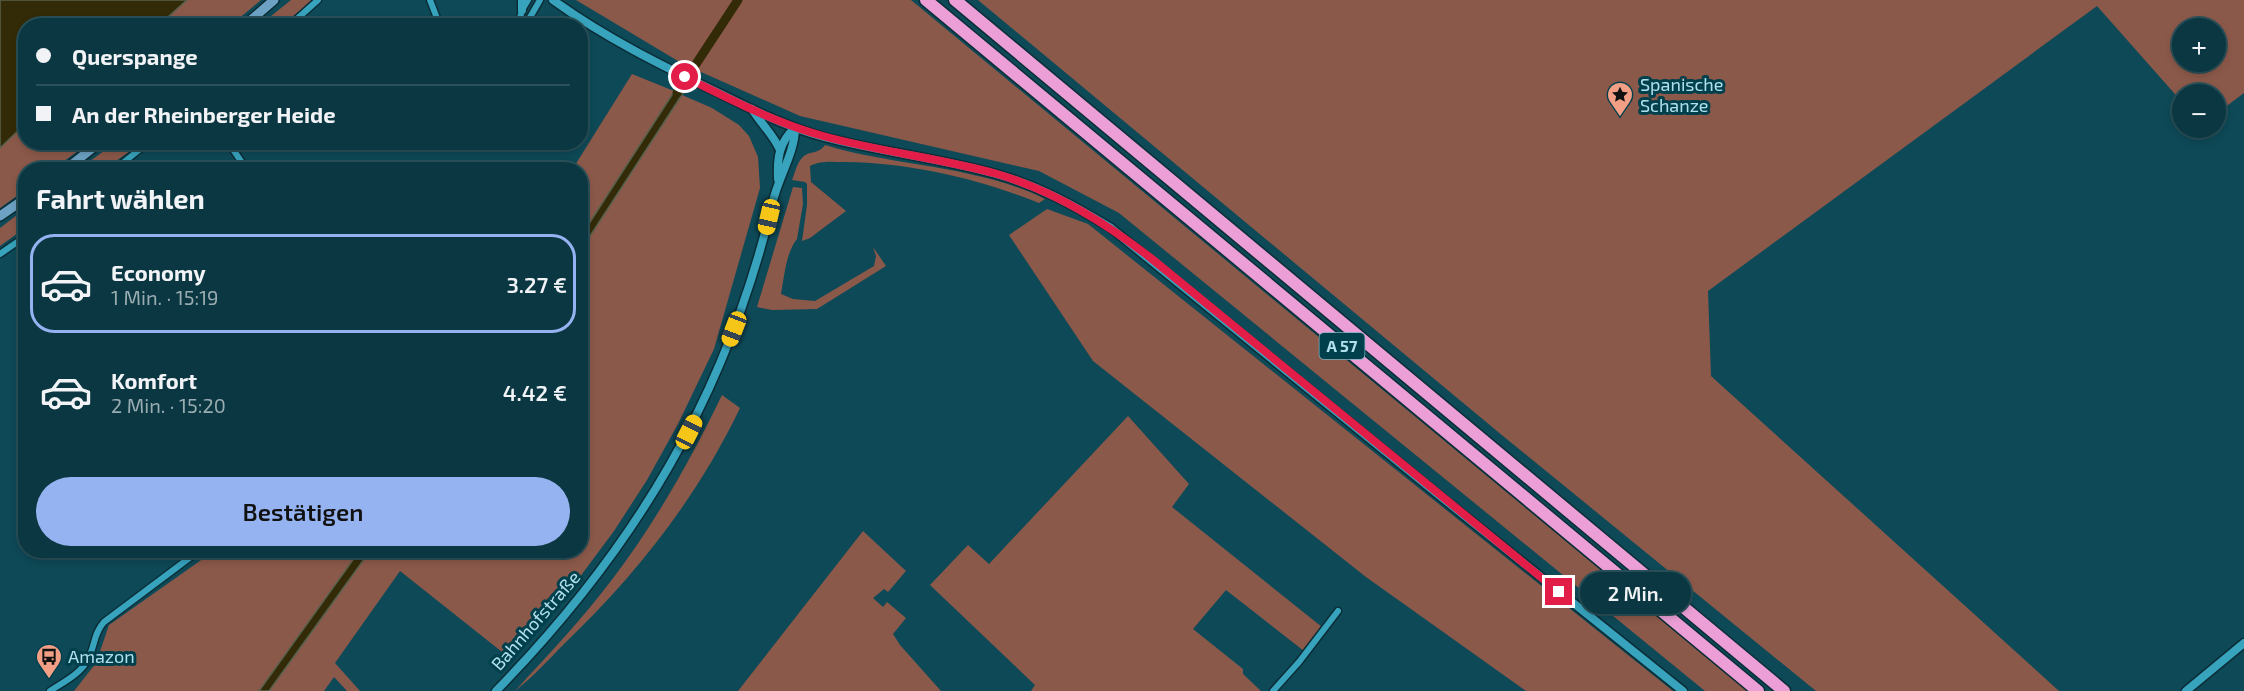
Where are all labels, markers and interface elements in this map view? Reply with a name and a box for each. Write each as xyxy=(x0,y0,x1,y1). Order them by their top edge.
map controls xyxy=(2172,18,2226,138)
button: + xyxy=(2172,18,2226,72)
text: Querspange xyxy=(72,43,198,69)
route start xyxy=(671,63,698,90)
place label: Spanische Schanze xyxy=(1640,73,1723,116)
place icon: Spanische Schanze xyxy=(1605,80,1635,118)
button: − xyxy=(2172,84,2226,138)
text: An der Rheinberger Heide xyxy=(72,101,336,127)
text: Fahrt wählen xyxy=(36,182,205,214)
car xyxy=(756,197,782,237)
icon: car xyxy=(39,257,93,311)
text: Economy xyxy=(111,259,206,285)
text: 3.27 € xyxy=(506,271,567,297)
text: 1 Min. · 15:19 xyxy=(111,285,219,309)
car xyxy=(719,309,749,349)
road number: A 57 xyxy=(1320,333,1364,359)
icon: car xyxy=(39,365,93,419)
text: Komfort xyxy=(111,367,197,393)
text: 4.42 € xyxy=(503,379,567,405)
text: 2 Min. · 15:20 xyxy=(111,393,226,417)
car xyxy=(673,412,705,452)
button: Bestätigen xyxy=(36,477,570,546)
street label: Bahnhofstraße xyxy=(486,566,584,674)
callout: 2 Min. xyxy=(1580,571,1691,613)
route end xyxy=(1545,578,1572,605)
text: 2 Min. xyxy=(1608,581,1663,605)
bus stop icon: Amazon xyxy=(34,642,64,680)
place label: Amazon xyxy=(68,645,135,667)

